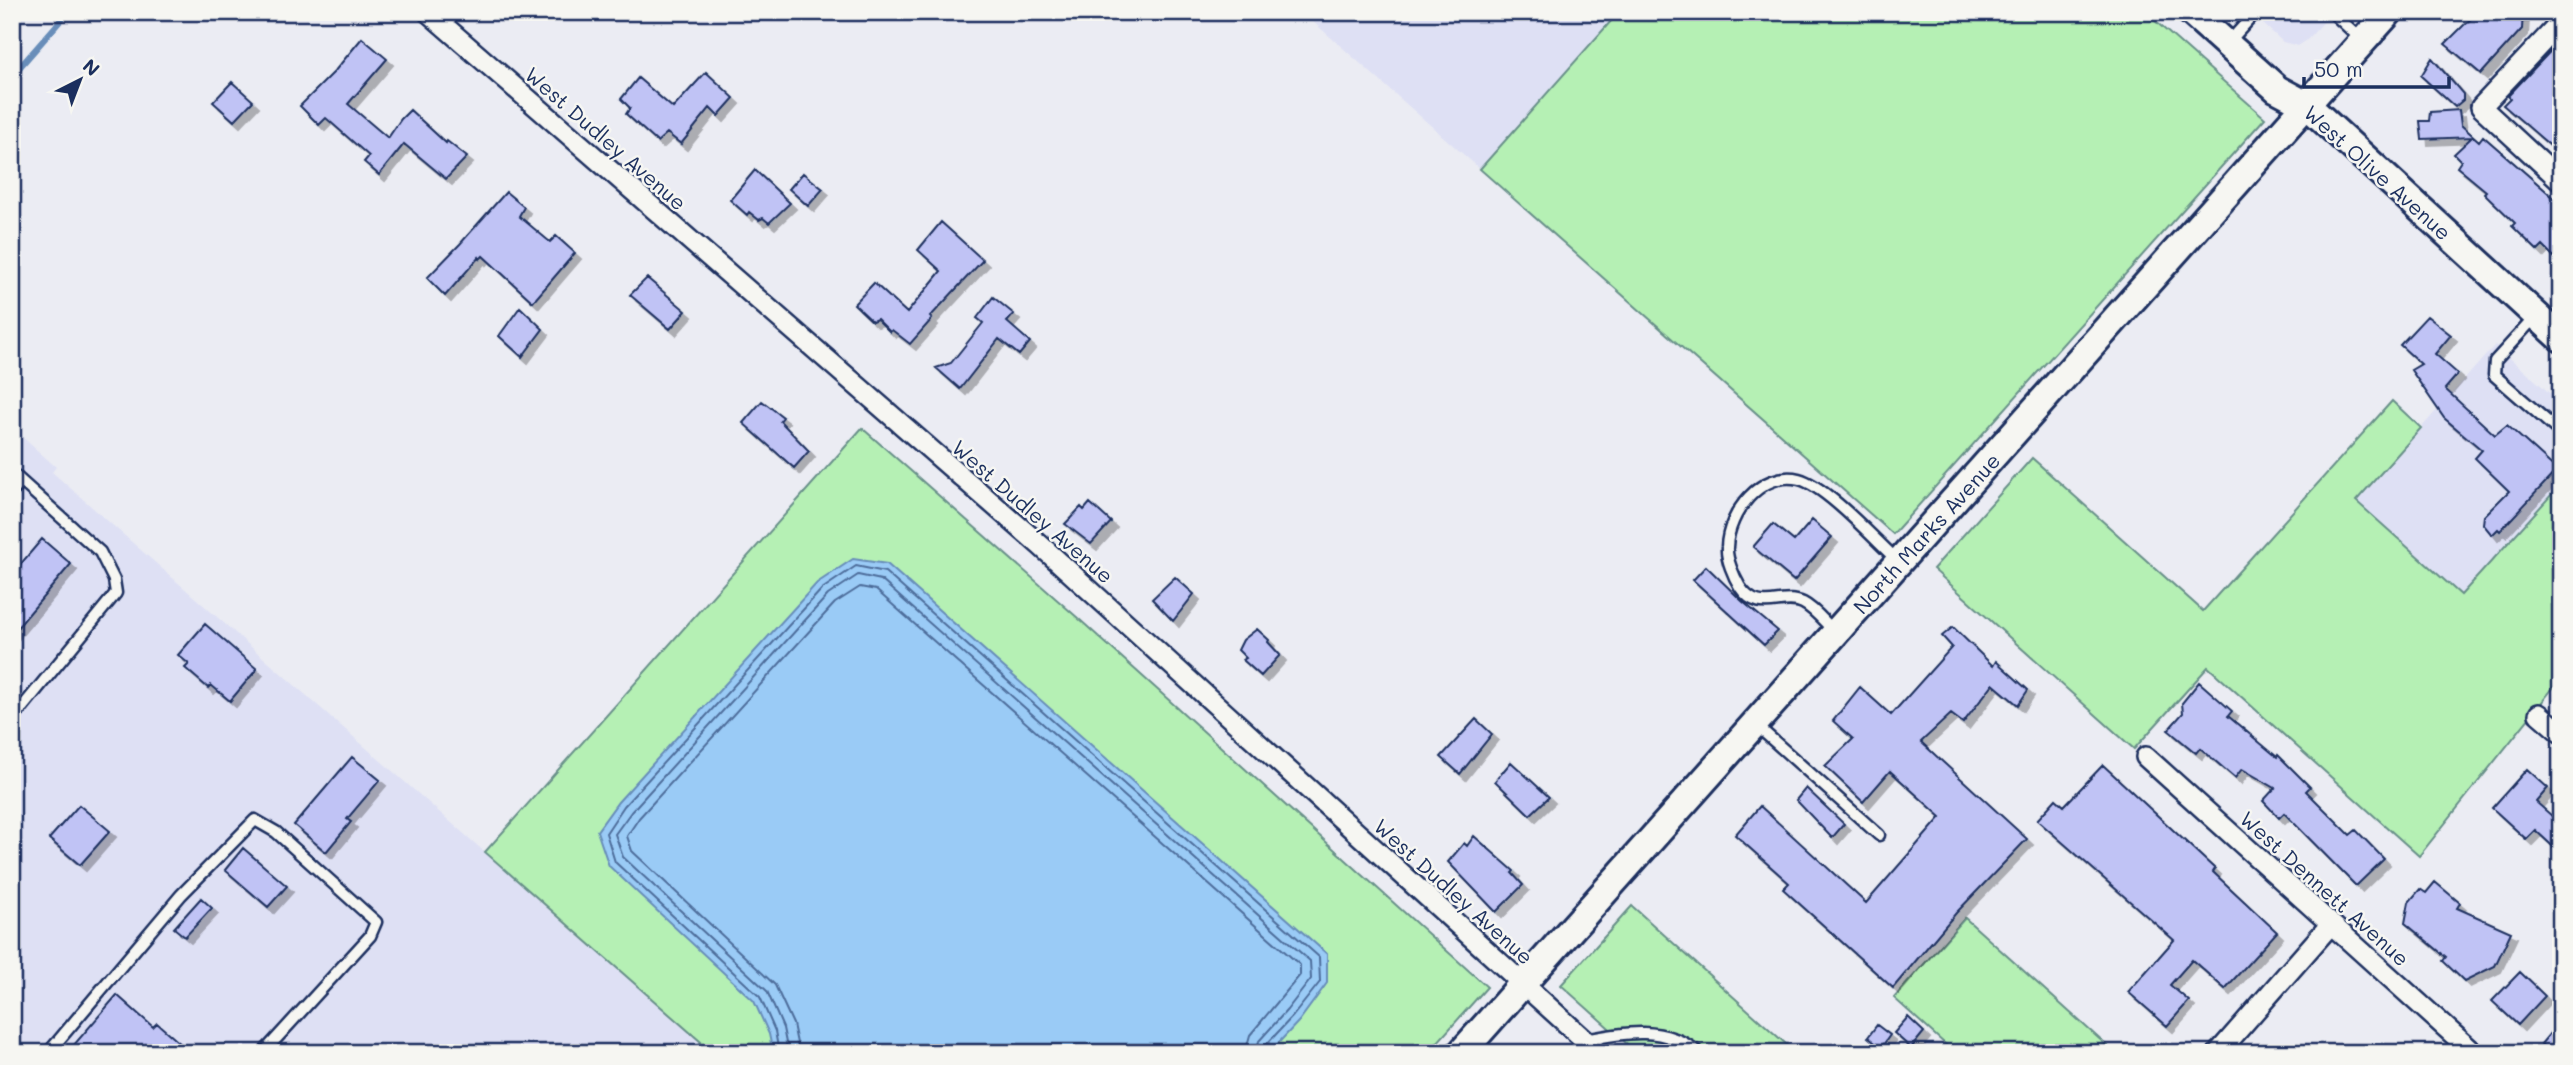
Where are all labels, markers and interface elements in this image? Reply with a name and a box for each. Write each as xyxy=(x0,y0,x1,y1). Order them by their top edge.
north arrow xyxy=(46,46,116,116)
scale bar xyxy=(2304,46,2449,90)
text: N xyxy=(78,53,105,81)
text: 50 m xyxy=(2314,55,2363,82)
street label: West Dudley Avenue xyxy=(520,60,692,216)
street label: West Olive Avenue xyxy=(2299,99,2457,245)
street label: West Dudley Avenue xyxy=(947,433,1119,589)
street label: North Marks Avenue xyxy=(1847,447,2005,619)
street label: West Dennett Avenue xyxy=(2235,805,2415,971)
street label: West Dudley Avenue xyxy=(1369,812,1539,970)

